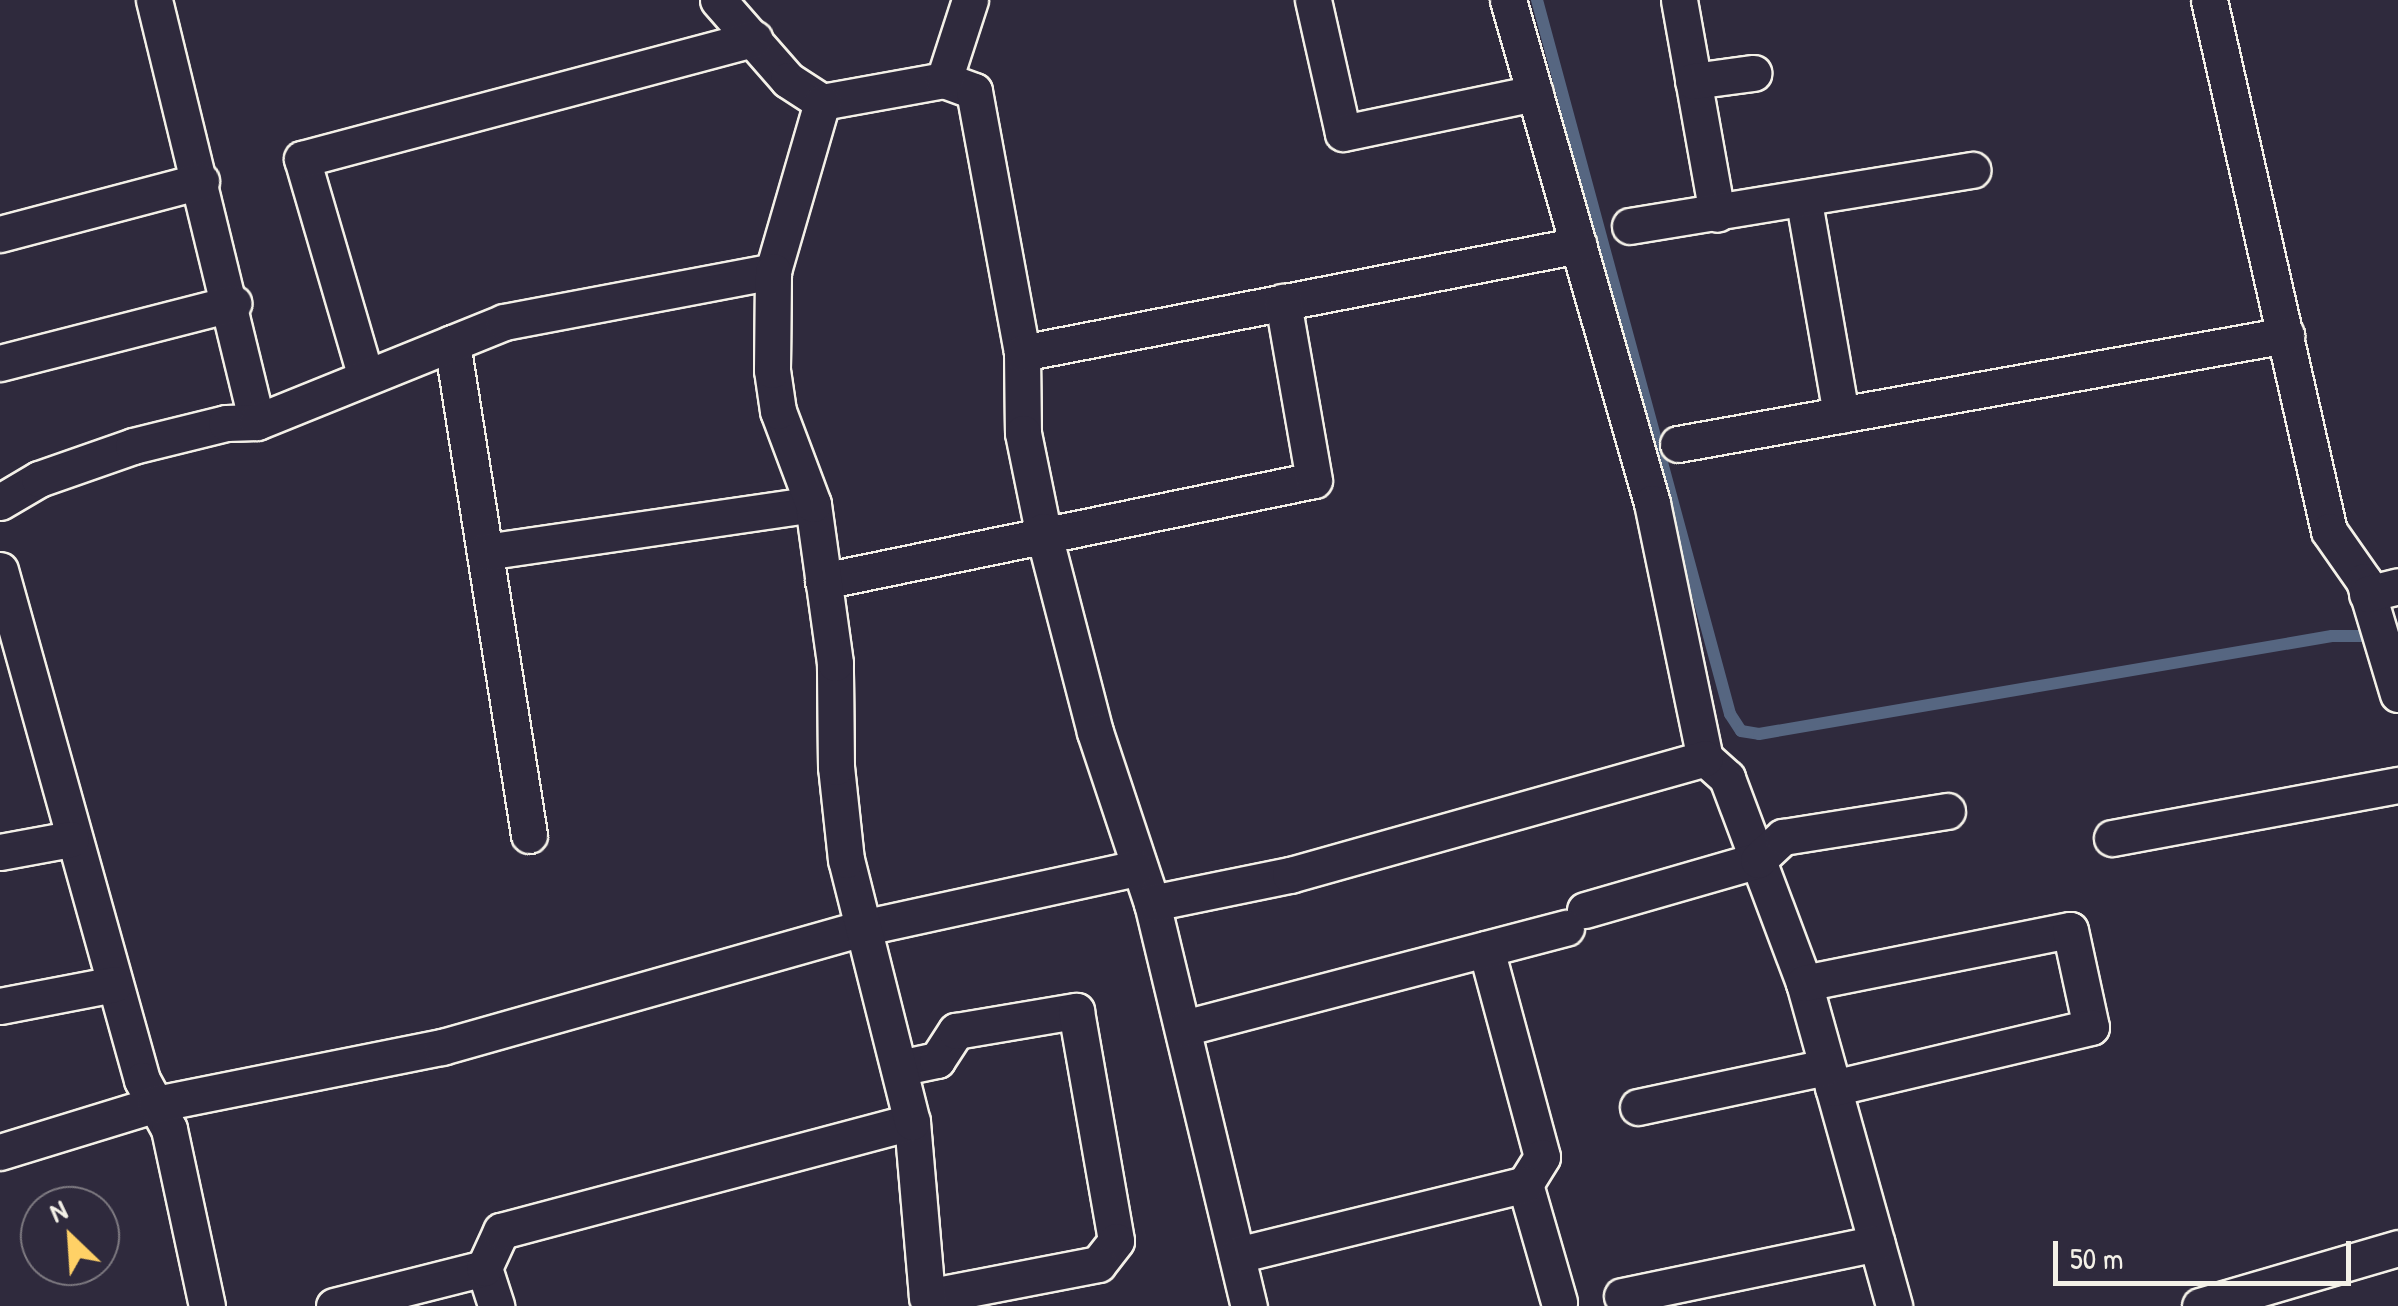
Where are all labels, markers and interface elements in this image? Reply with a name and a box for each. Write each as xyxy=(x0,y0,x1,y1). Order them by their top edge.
north arrow xyxy=(20,1186,120,1286)
text: N xyxy=(43,1190,73,1231)
scale bar xyxy=(2058,1221,2356,1283)
text: 50 m xyxy=(2070,1238,2123,1278)

